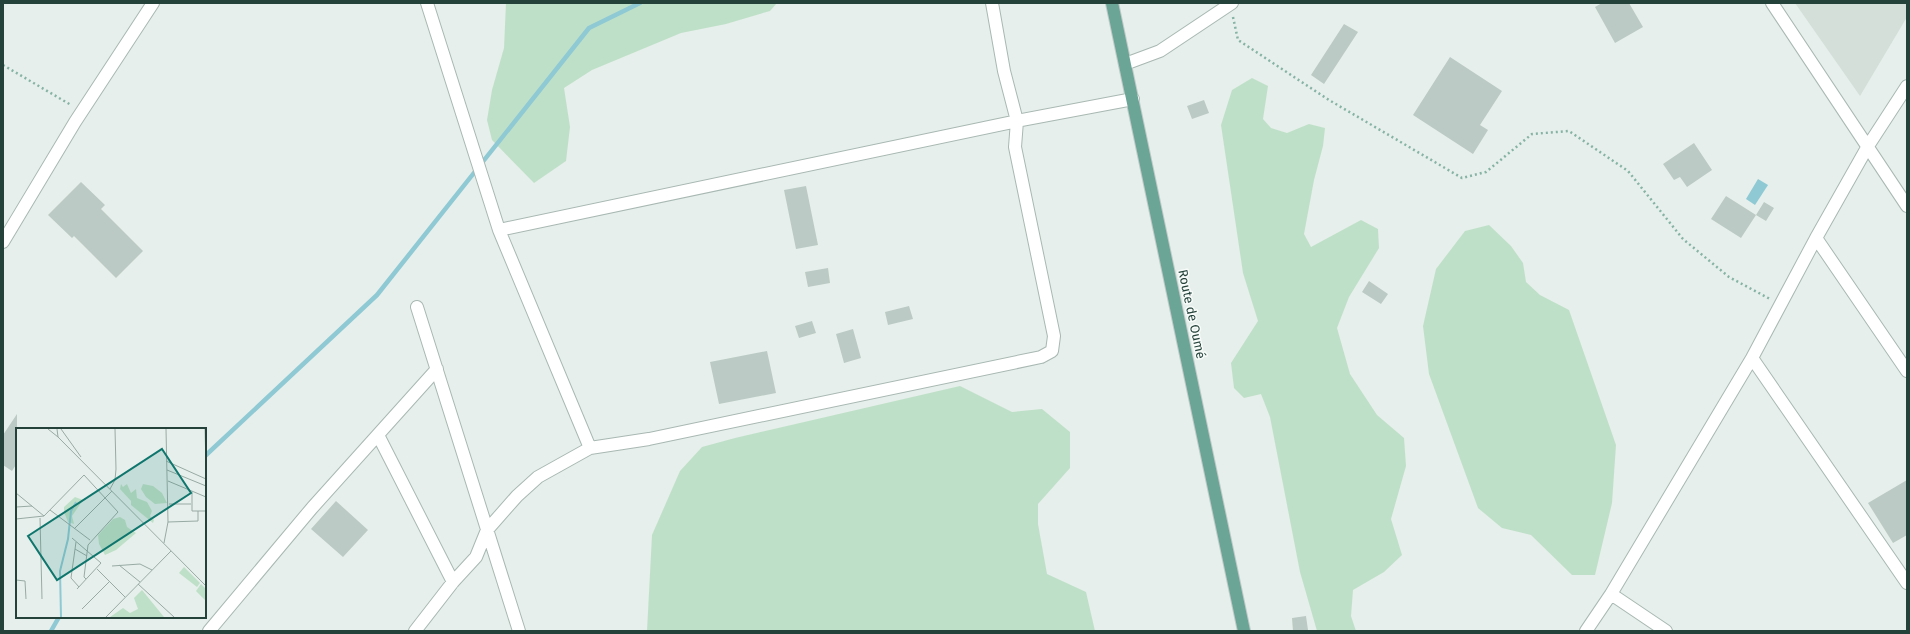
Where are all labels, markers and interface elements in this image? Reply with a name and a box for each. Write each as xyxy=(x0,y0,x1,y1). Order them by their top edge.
street label: Route de Oumé xyxy=(1175,268,1209,360)
inset map xyxy=(16,428,206,618)

